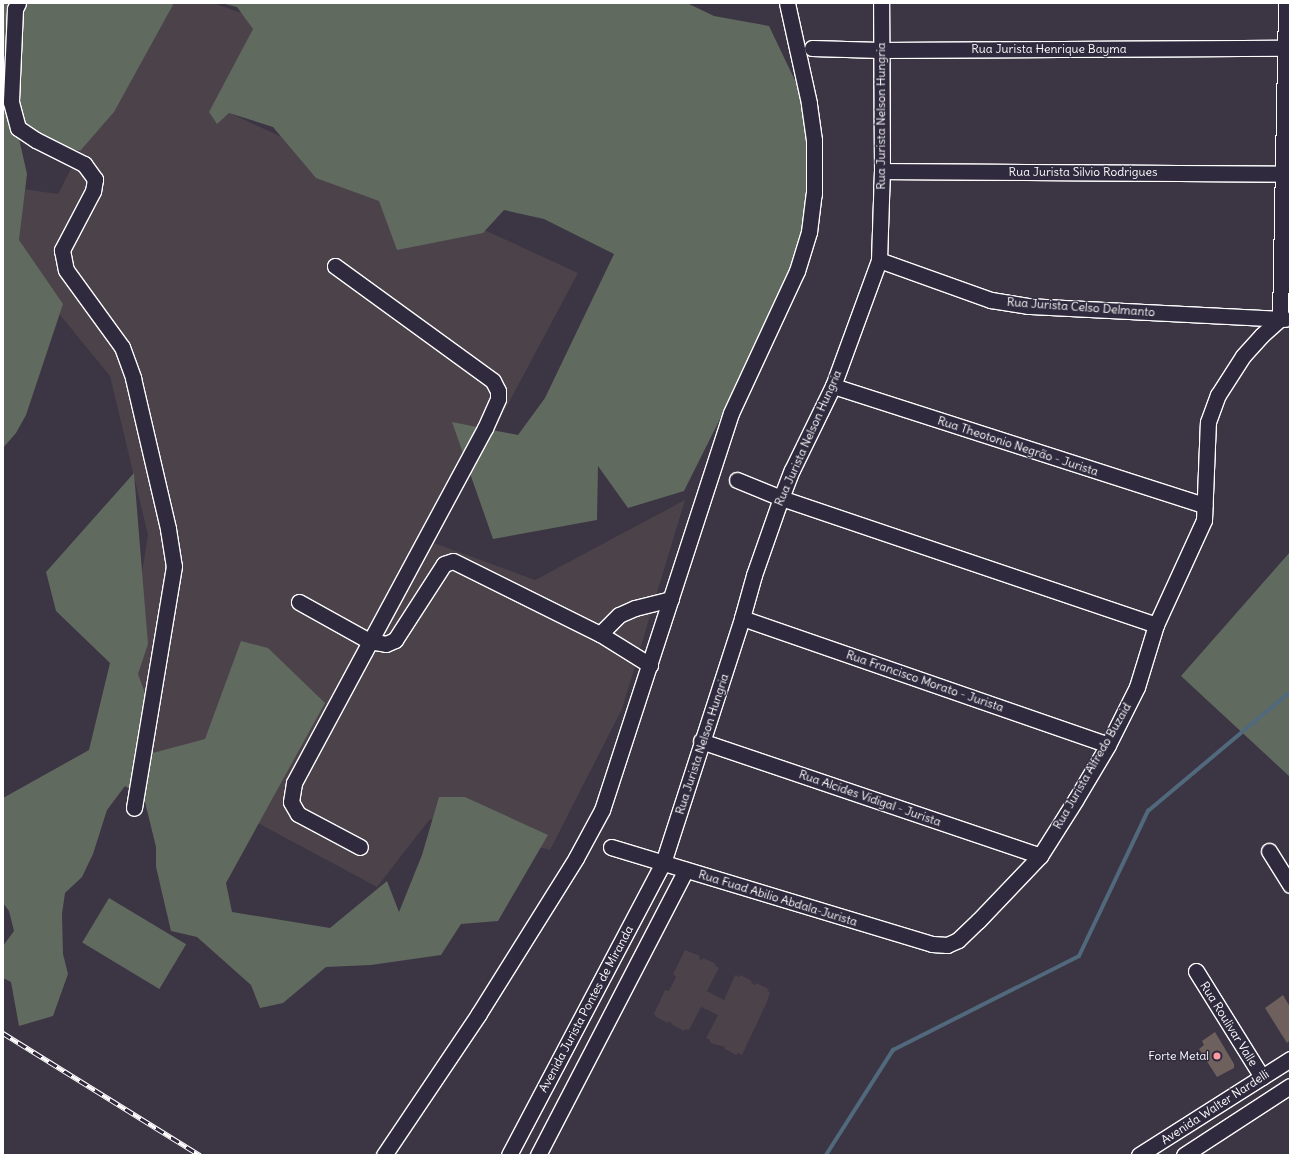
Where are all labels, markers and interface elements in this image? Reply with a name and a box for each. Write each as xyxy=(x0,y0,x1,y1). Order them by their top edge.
street label: Rua Jurista Nelson Hungria xyxy=(874,42,888,190)
street label: Rua Jurista Henrique Bayma xyxy=(971,42,1127,56)
street label: Rua Jurista Silvio Rodrigues xyxy=(1009,165,1157,179)
street label: Rua Jurista Celso Delmanto xyxy=(1006,295,1156,319)
street label: Rua Jurista Nelson Hungria xyxy=(771,368,845,508)
street label: Rua Theotonio Negrão - Jurista xyxy=(936,413,1100,479)
street label: Rua Francisco Morato - Jurista xyxy=(844,647,1006,715)
street label: Rua Jurista Nelson Hungria xyxy=(672,672,732,816)
street label: Rua Jurista Alfredo Buzaid xyxy=(1050,700,1134,832)
street label: Rua Alcides Vidigal - Jurista xyxy=(797,767,943,829)
street label: Rua Fuad Abilio Abdala-Jurista xyxy=(697,867,859,929)
street label: Avenida Jurista Pontes de Miranda xyxy=(536,923,636,1095)
street label: Rua Roulivar Valle xyxy=(1197,979,1261,1069)
place label: Forte Metal xyxy=(1148,1049,1209,1063)
marker: Forte Metal xyxy=(1212,1051,1222,1061)
street label: Avenida Walter Nardelli xyxy=(1158,1067,1272,1147)

